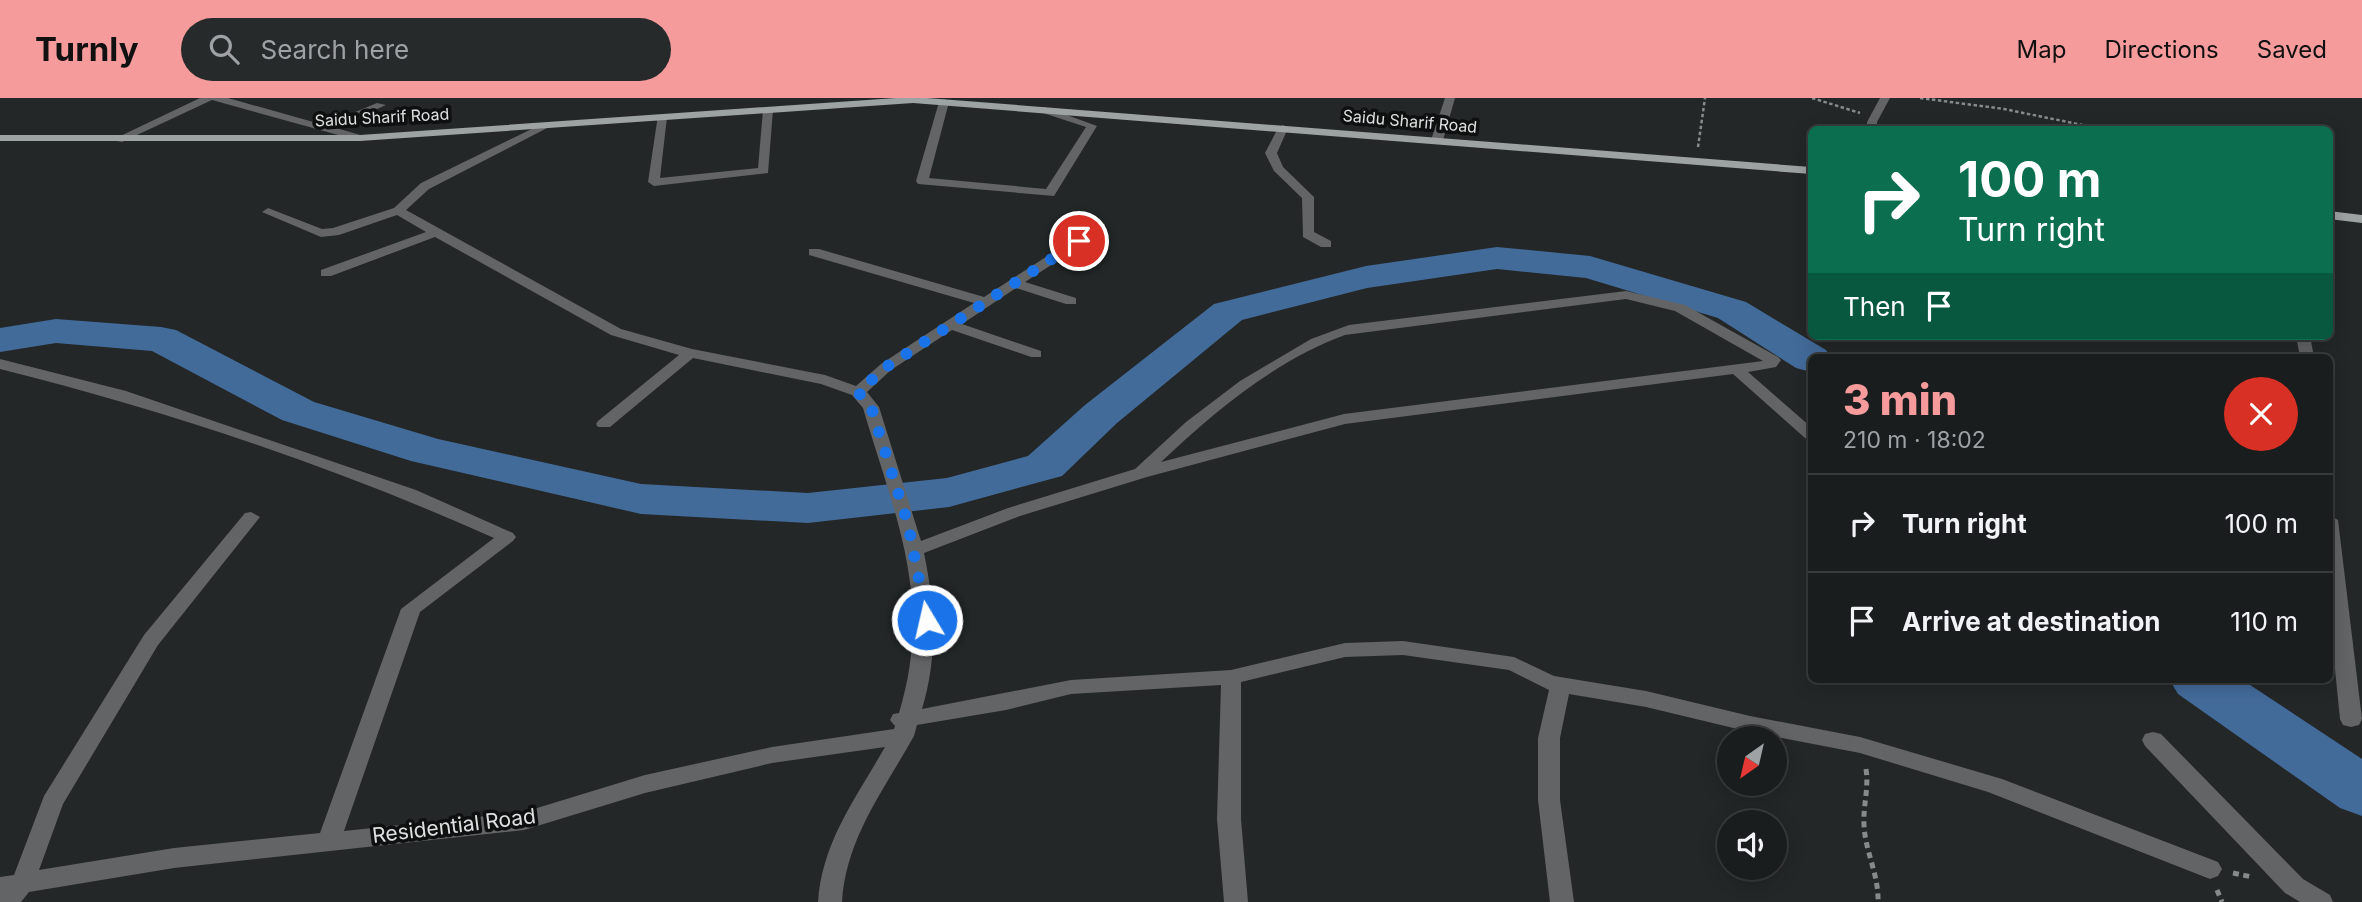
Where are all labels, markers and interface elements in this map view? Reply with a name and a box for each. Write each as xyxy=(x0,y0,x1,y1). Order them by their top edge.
search box xyxy=(181,18,671,81)
text: Turnly xyxy=(35,29,139,69)
icon: search xyxy=(205,30,243,68)
text: Search here xyxy=(261,34,409,65)
text: Map xyxy=(2017,35,2066,64)
text: Directions xyxy=(2104,35,2219,64)
text: Saved xyxy=(2257,35,2327,64)
street label: Saidu Sharif Road xyxy=(314,103,450,131)
street label: Saidu Sharif Road xyxy=(1342,105,1478,137)
text: 100 m xyxy=(1958,150,2102,209)
icon: right xyxy=(1843,154,1934,245)
text: Turn right xyxy=(1958,210,2105,249)
pin xyxy=(1049,211,1109,271)
icon: arrive xyxy=(1060,222,1098,260)
icon: arrive xyxy=(1920,287,1958,325)
text: Then xyxy=(1843,291,1906,322)
text: 3 min xyxy=(1843,374,1957,425)
button: close xyxy=(2224,377,2298,451)
text: 210 m · 18:02 xyxy=(1843,426,1986,454)
icon: right xyxy=(1843,504,1881,542)
text: Turn right xyxy=(1902,508,2027,539)
text: 100 m xyxy=(2225,508,2298,539)
position arrow xyxy=(890,583,964,657)
icon: arrive xyxy=(1843,602,1881,640)
text: Arrive at destination xyxy=(1902,606,2161,637)
text: 110 m xyxy=(2230,606,2298,637)
north arrow xyxy=(1717,726,1787,796)
map controls xyxy=(1717,726,1787,880)
street label: Residential Road xyxy=(371,803,537,848)
button: sound xyxy=(1717,810,1787,880)

